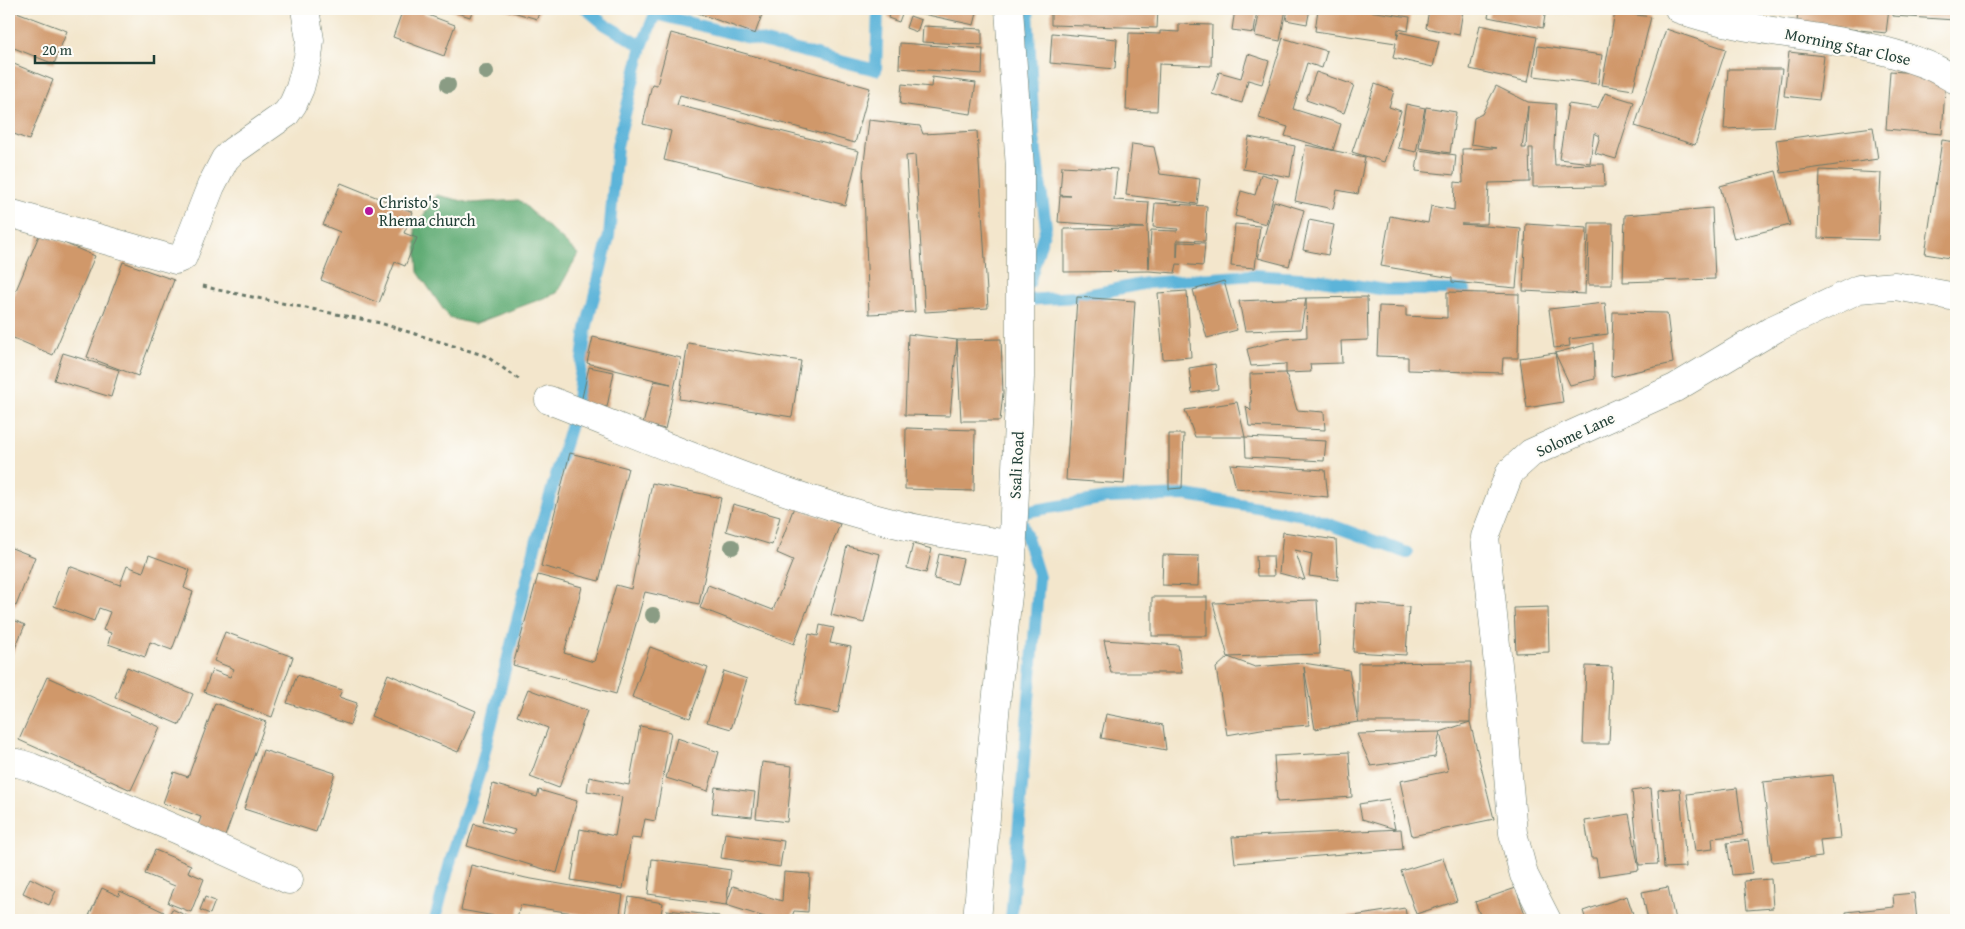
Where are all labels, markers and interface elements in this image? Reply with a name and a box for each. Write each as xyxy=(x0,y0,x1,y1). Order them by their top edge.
street label: Morning Star Close xyxy=(1783,21,1913,71)
scale bar xyxy=(35,32,154,64)
text: 20 m xyxy=(42,39,73,60)
place label: Christo's Rhema church xyxy=(379,190,476,232)
marker: Christo's Rhema church xyxy=(363,205,375,217)
street label: Solome Lane xyxy=(1532,405,1618,463)
street label: Ssali Road xyxy=(1002,430,1030,499)

